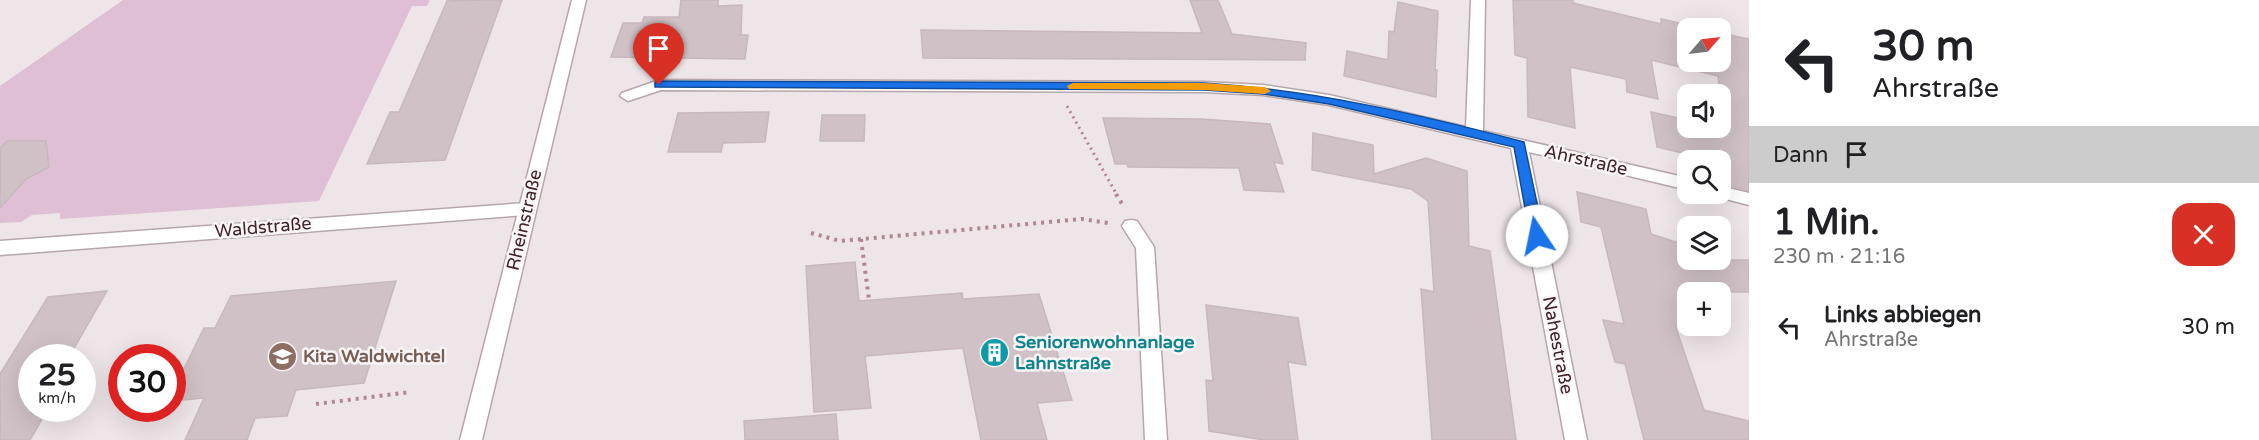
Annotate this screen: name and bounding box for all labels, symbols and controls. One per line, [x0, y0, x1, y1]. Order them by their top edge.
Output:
north arrow [1677, 18, 1731, 72]
map controls [1677, 18, 1731, 336]
text: 30 m [1872, 21, 1974, 72]
pin [633, 23, 684, 85]
icon: left [1773, 24, 1851, 102]
icon: arrive [642, 32, 675, 65]
text: Ahrstraße [1872, 72, 1999, 105]
button: sound [1677, 84, 1731, 138]
icon: arrive [1840, 138, 1873, 171]
street label: Ahrstraße [1542, 140, 1630, 180]
text: Dann [1773, 142, 1828, 168]
button: search [1677, 150, 1731, 204]
street label: Rheinstraße [502, 167, 546, 273]
text: 1 Min. [1773, 201, 1880, 244]
button: close [2172, 203, 2235, 266]
position arrow [1505, 204, 1569, 268]
street label: Waldstraße [214, 212, 312, 242]
button: layers [1677, 216, 1731, 270]
text: 230 m · 21:16 [1773, 245, 1905, 269]
button: + [1677, 282, 1731, 336]
street label: Nahestraße [1538, 294, 1578, 396]
text: Links abbiegen [1824, 302, 1982, 328]
icon: left [1773, 311, 1806, 344]
text: 30 m [2181, 314, 2235, 340]
text: Ahrstraße [1824, 328, 1918, 352]
place label: Seniorenwohnanlage Lahnstraße [1015, 331, 1195, 374]
building icon: Seniorenwohnanlage Lahnstraße [978, 336, 1010, 368]
school or university icon: Kita Waldwichtel [266, 340, 298, 372]
speed limit sign: 30 [108, 344, 186, 422]
place label: Kita Waldwichtel [303, 345, 445, 367]
text: 25 [38, 357, 76, 394]
text: km/h [38, 389, 76, 407]

